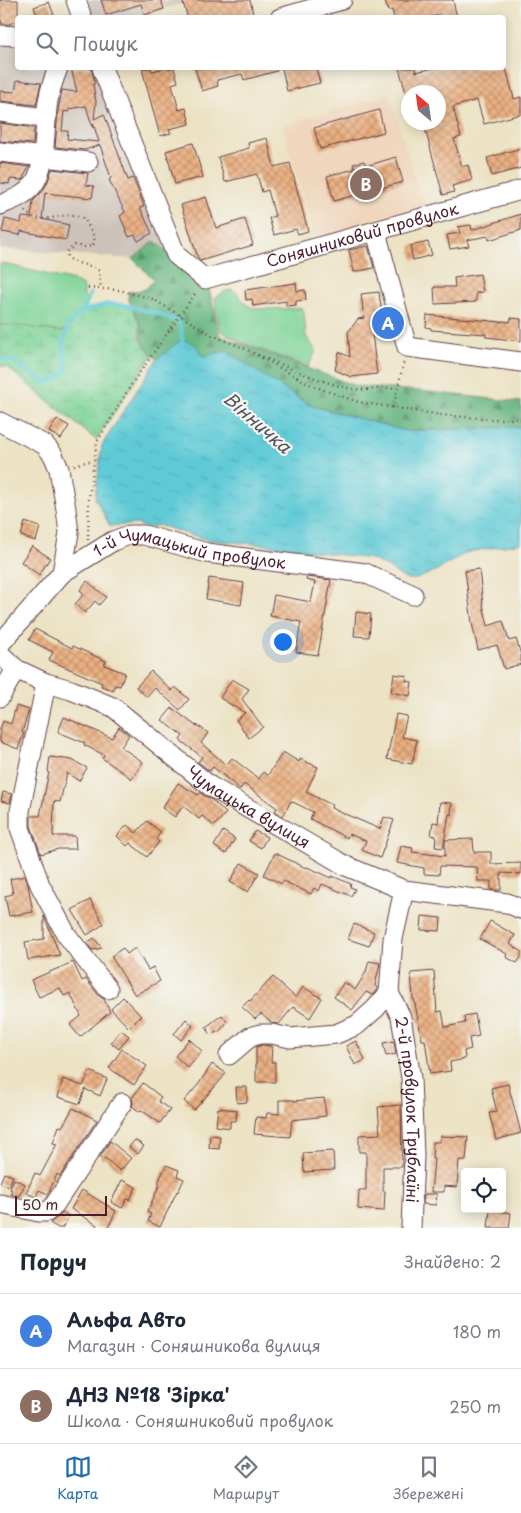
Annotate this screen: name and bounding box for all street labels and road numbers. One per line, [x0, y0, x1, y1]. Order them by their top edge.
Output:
street label: Соняшниковий провулок [263, 195, 461, 272]
street label: 1-й Чумацький провулок [87, 522, 288, 574]
street label: Чумацька вулиця [182, 759, 315, 853]
street label: 2-й провулок Трублаїні [390, 1015, 427, 1203]

